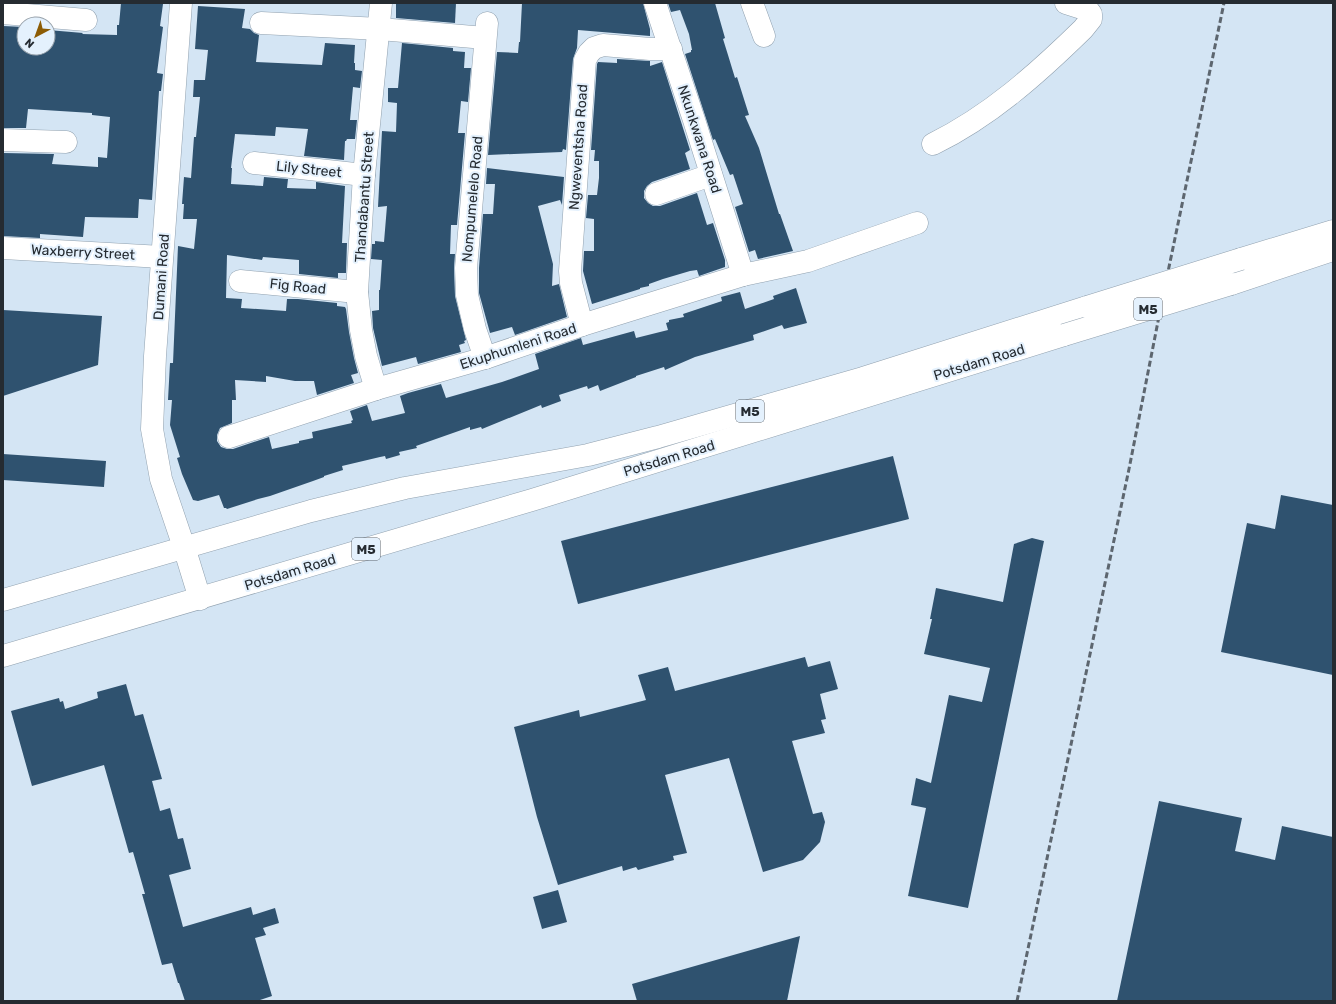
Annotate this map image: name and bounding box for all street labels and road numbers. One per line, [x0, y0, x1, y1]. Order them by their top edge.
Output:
street label: Nkunkwana Road [674, 83, 725, 195]
street label: Ngweventsha Road [566, 84, 591, 210]
street label: Thandabantu Street [351, 131, 378, 263]
street label: Nompumelelo Road [459, 135, 486, 263]
street label: Lily Street [275, 158, 343, 181]
street label: Dumani Road [150, 233, 173, 321]
street label: Waxberry Street [30, 241, 136, 264]
street label: Fig Road [269, 275, 327, 298]
road number: M5 [1134, 298, 1162, 320]
street label: Ekuphumleni Road [458, 320, 579, 373]
street label: Potsdam Road [931, 341, 1027, 384]
road number: M5 [736, 400, 764, 422]
street label: Potsdam Road [621, 437, 717, 480]
road number: M5 [352, 538, 380, 560]
street label: Potsdam Road [242, 551, 338, 594]

